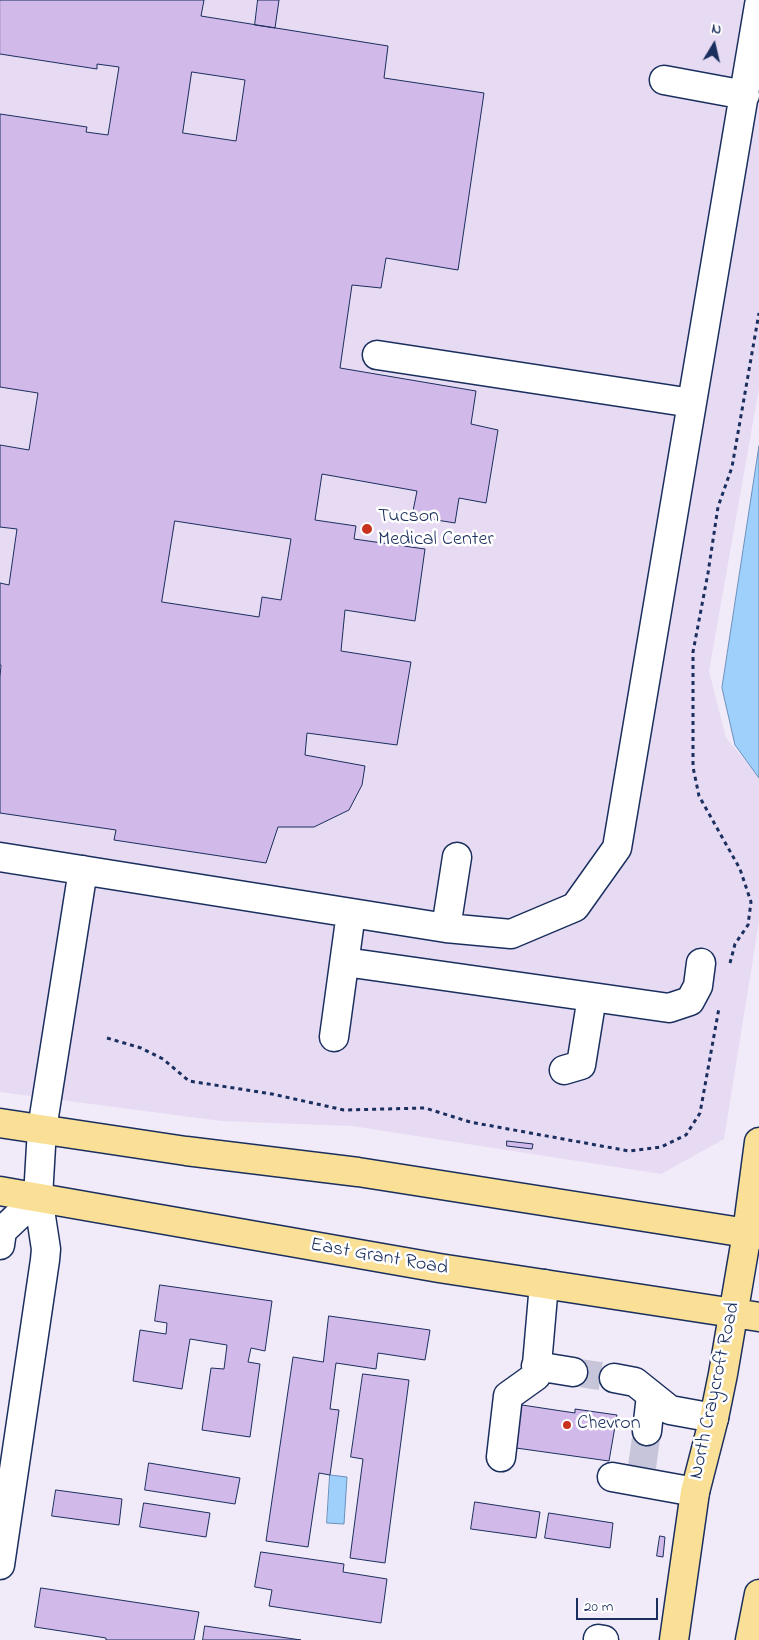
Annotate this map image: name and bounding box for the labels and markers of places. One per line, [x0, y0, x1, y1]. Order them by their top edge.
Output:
place label: Tucson Medical Center [378, 506, 494, 553]
marker: Tucson Medical Center [360, 522, 374, 536]
place label: Chevron [577, 1413, 641, 1437]
marker: Chevron [561, 1419, 573, 1431]

